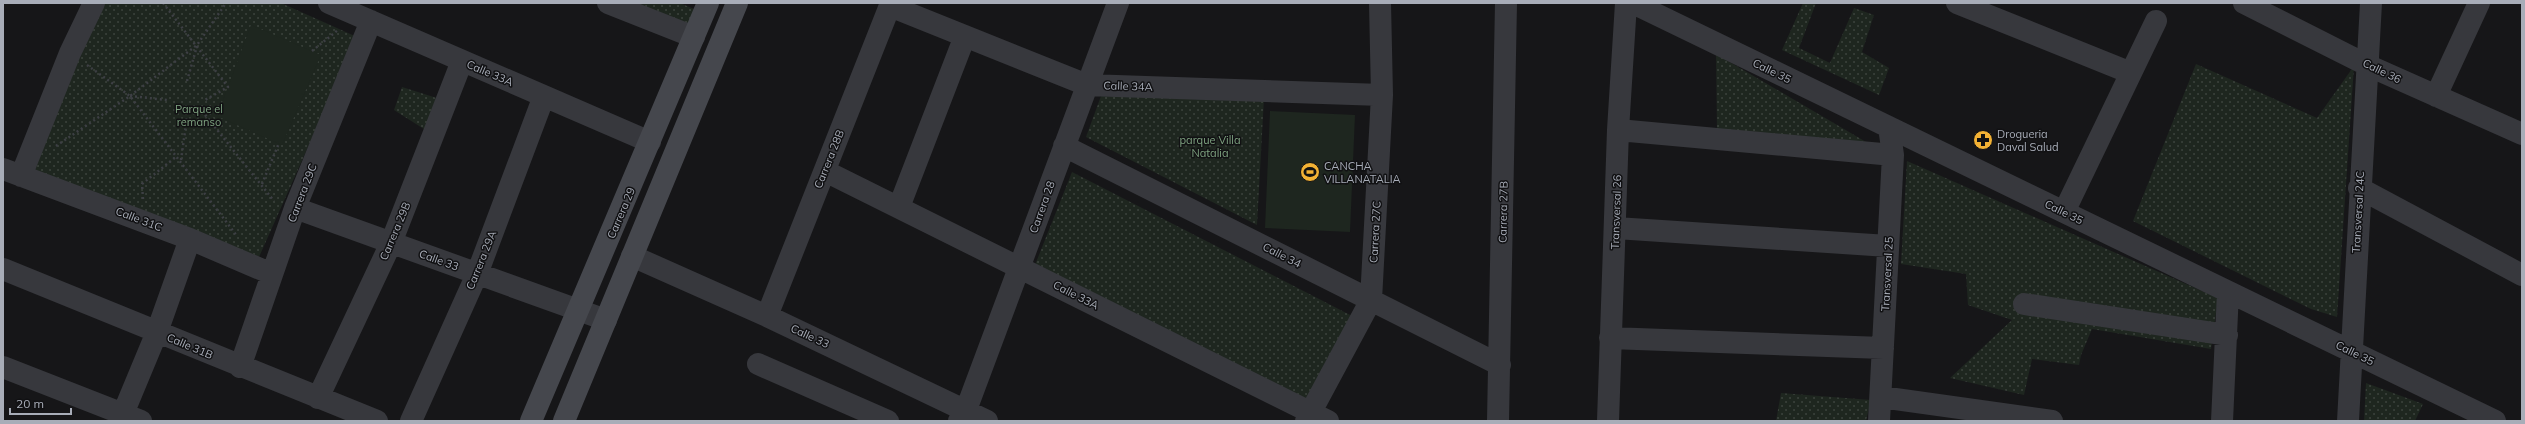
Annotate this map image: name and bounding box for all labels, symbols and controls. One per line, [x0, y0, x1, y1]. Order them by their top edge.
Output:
street label: Calle 35 [1750, 56, 1794, 87]
street label: Calle 36 [2360, 56, 2404, 87]
street label: Calle 33A [465, 57, 515, 89]
street label: Calle 34A [1103, 78, 1153, 94]
park label: Parque el remanso [175, 102, 223, 129]
place label: Drogueria Daval Salud [1997, 127, 2059, 154]
street label: Carrera 28B [811, 128, 847, 190]
pharmacy icon: Drogueria Daval Salud [1972, 129, 1994, 151]
park label: parque Villa Natalia [1179, 133, 1241, 160]
place label: CANCHA VILLANATALIA [1324, 159, 1401, 186]
sports icon: CANCHA VILLANATALIA [1299, 161, 1321, 183]
street label: Carrera 29C [284, 162, 320, 224]
street label: Transversal 24C [2349, 171, 2367, 253]
street label: Transversal 26 [1608, 174, 1624, 250]
street label: Carrera 28 [1026, 179, 1058, 235]
street label: Carrera 27B [1495, 181, 1511, 243]
street label: Carrera 29 [604, 185, 638, 241]
street label: Calle 35 [2042, 197, 2086, 228]
street label: Carrera 29B [376, 200, 414, 262]
street label: Carrera 27C [1366, 201, 1384, 263]
street label: Calle 31C [114, 204, 164, 234]
street label: Carrera 29A [463, 228, 499, 292]
street label: Transversal 25 [1878, 236, 1896, 312]
street label: Calle 34 [1260, 239, 1304, 271]
street label: Calle 33 [417, 246, 461, 274]
street label: Calle 33A [1051, 278, 1101, 312]
street label: Calle 33 [788, 321, 832, 351]
street label: Calle 31B [165, 330, 215, 362]
street label: Calle 35 [2333, 338, 2377, 369]
scale bar [10, 390, 71, 416]
text: 20 m [16, 396, 44, 411]

